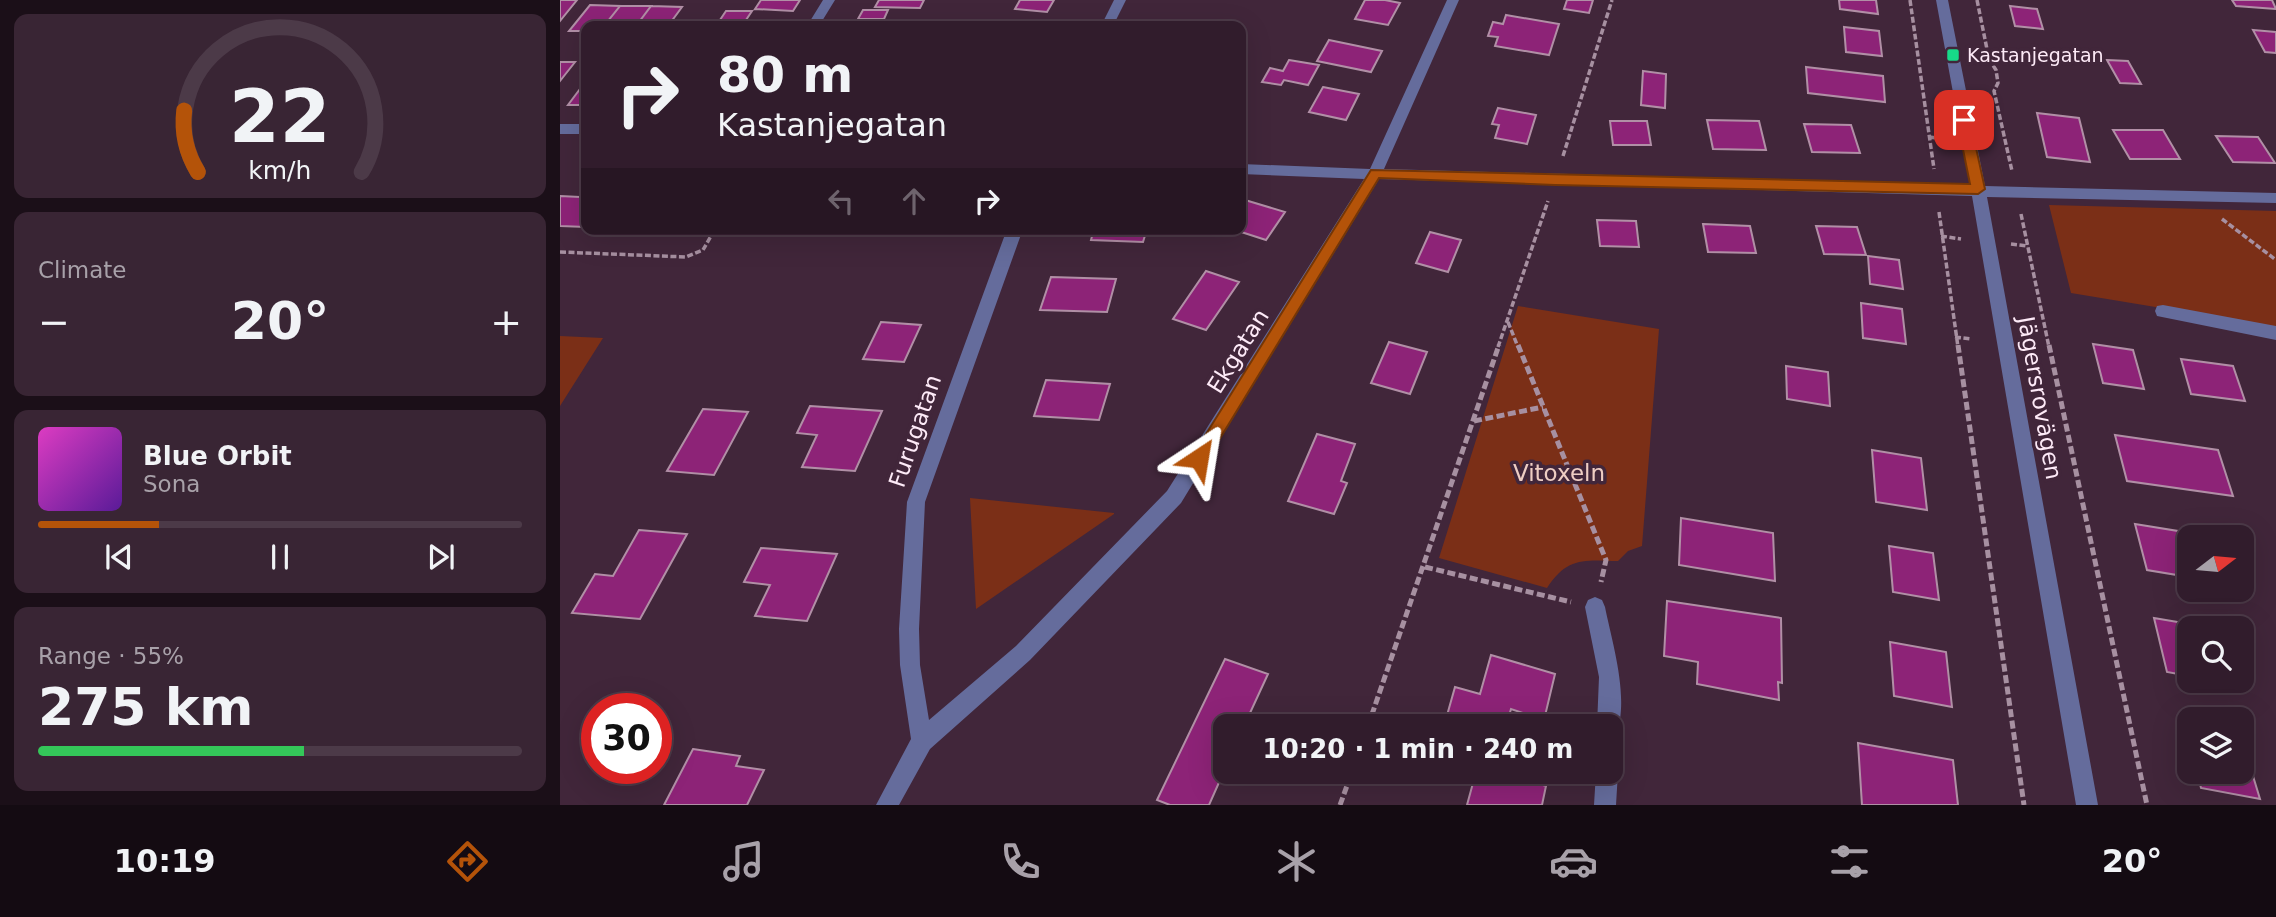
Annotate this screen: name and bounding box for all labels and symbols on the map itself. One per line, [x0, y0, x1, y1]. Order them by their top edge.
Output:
place label: Kastanjegatan [1967, 44, 2104, 66]
marker: Kastanjegatan [1945, 47, 1961, 63]
pin [1934, 90, 1994, 150]
street label: Ekgatan [1202, 304, 1274, 398]
street label: Jägersrovägen [2013, 312, 2067, 482]
street label: Furugatan [884, 371, 946, 491]
position arrow [1162, 421, 1236, 495]
park label: Vitoxeln [1513, 460, 1605, 486]
north arrow [2177, 525, 2254, 602]
speed limit sign: 30 [581, 693, 672, 784]

